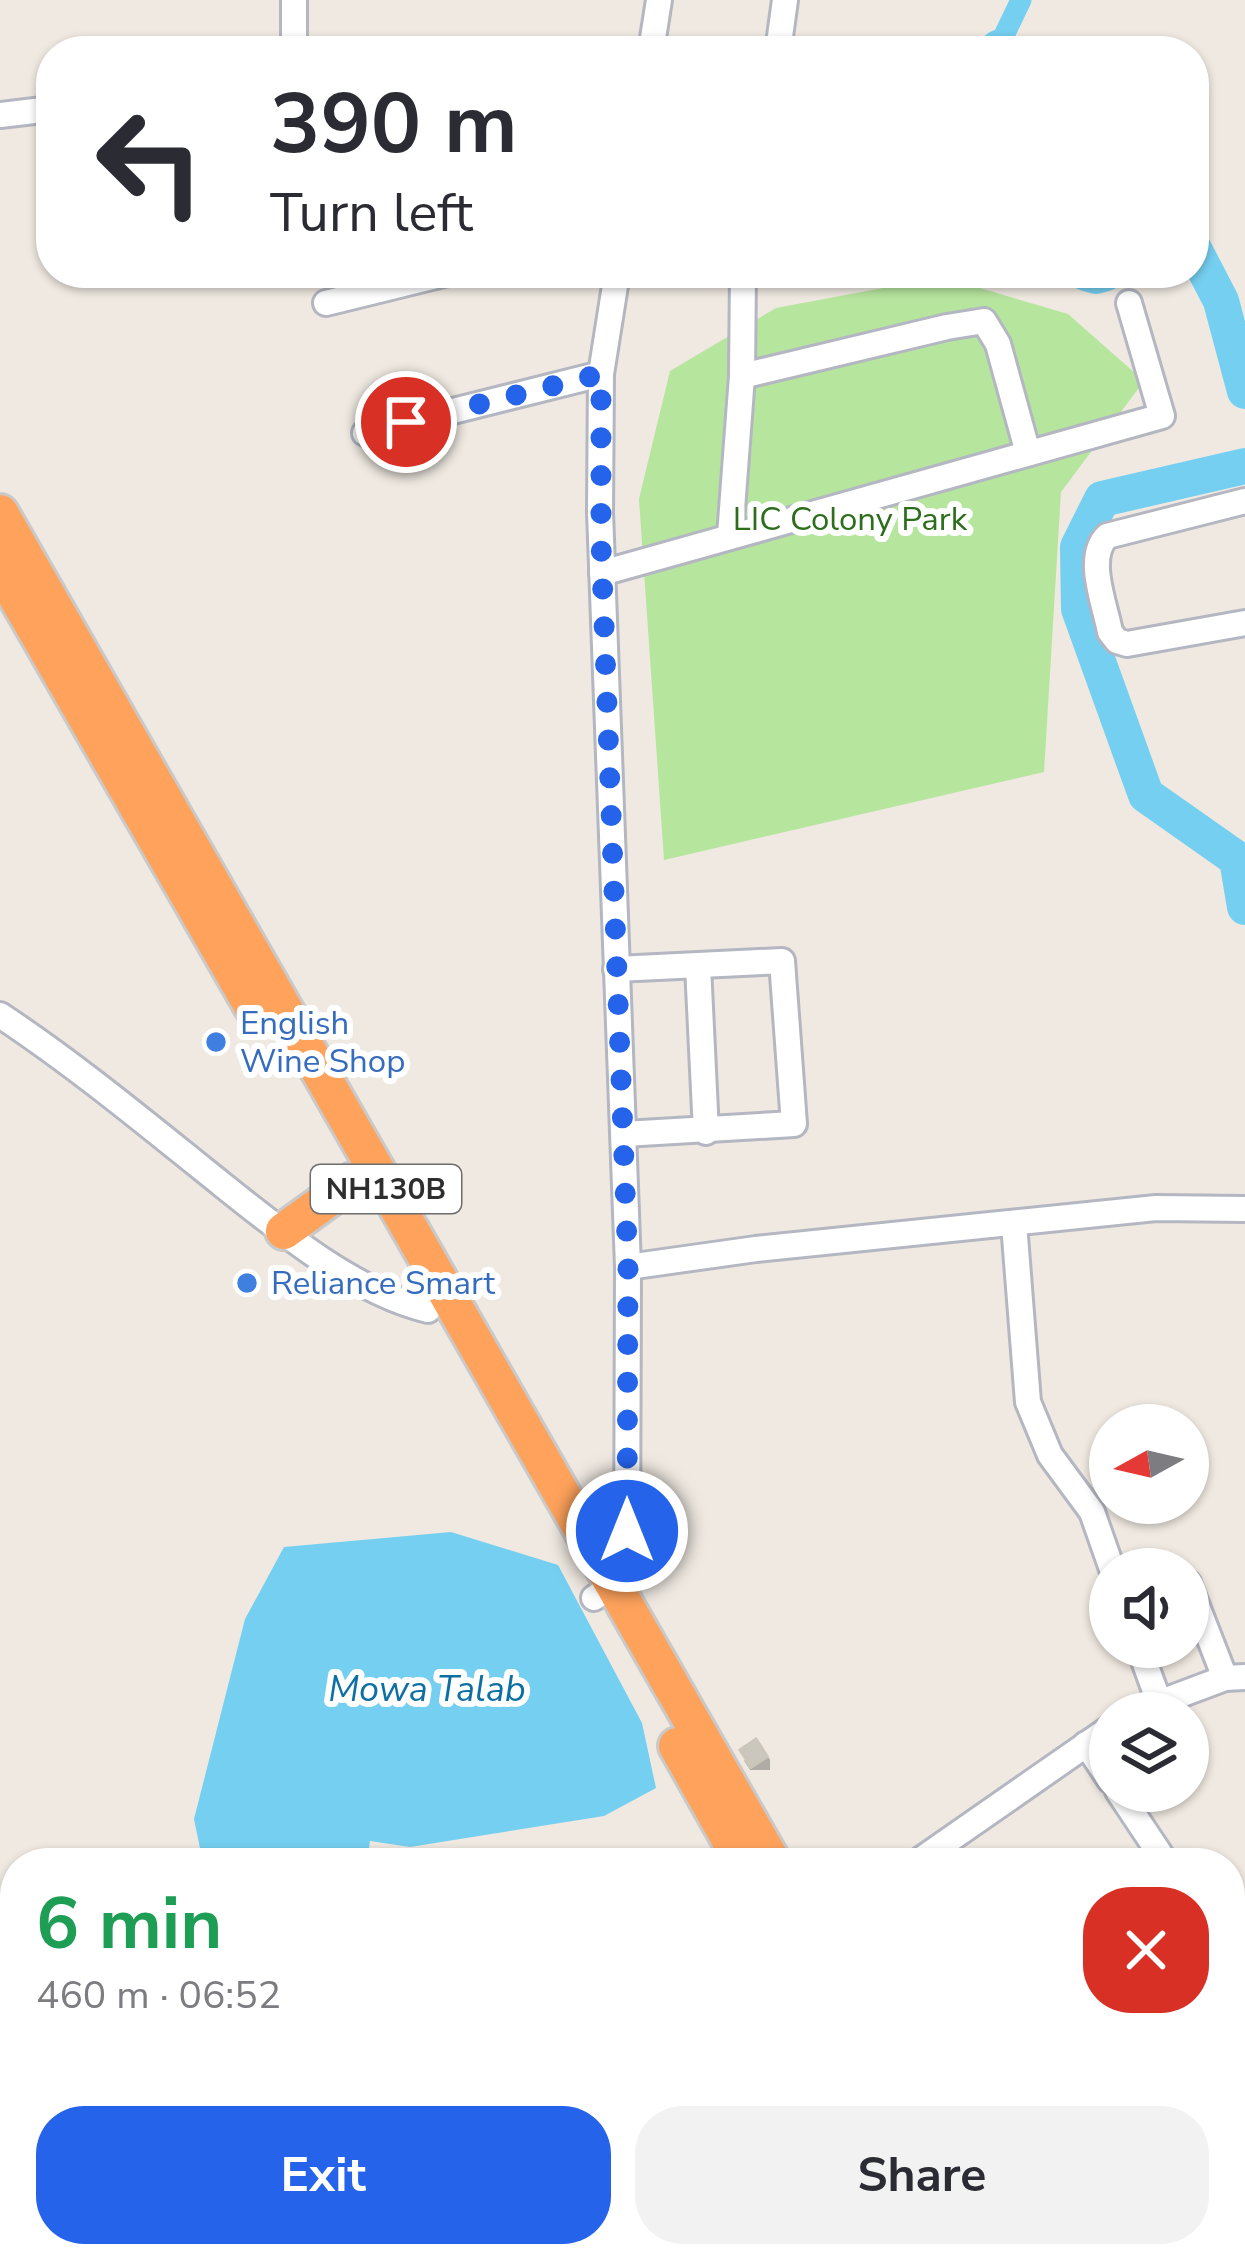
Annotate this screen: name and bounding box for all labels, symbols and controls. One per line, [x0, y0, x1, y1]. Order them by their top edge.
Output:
text: 390 m [270, 67, 518, 182]
icon: left [72, 84, 228, 240]
text: Turn left [270, 176, 473, 250]
pin [355, 371, 457, 473]
icon: arrive [373, 389, 439, 455]
park label: LIC Colony Park [733, 497, 968, 542]
place label: English Wine Shop [240, 1001, 405, 1084]
marker: English Wine Shop [203, 1029, 229, 1055]
road number: NH130B [311, 1165, 461, 1213]
place label: Reliance Smart [271, 1261, 496, 1306]
marker: Reliance Smart [234, 1270, 260, 1296]
north arrow [1089, 1404, 1209, 1524]
map controls [1089, 1404, 1209, 1812]
position arrow [564, 1468, 690, 1594]
button: sound [1089, 1548, 1209, 1668]
water label: Mowa Talab [328, 1665, 526, 1714]
button: layers [1089, 1692, 1209, 1812]
text: 6 min [36, 1875, 222, 1973]
button: close [1083, 1887, 1209, 2013]
text: 460 m · 06:52 [36, 1969, 281, 2022]
button: Exit [36, 2106, 611, 2244]
button: Share [635, 2106, 1209, 2244]

